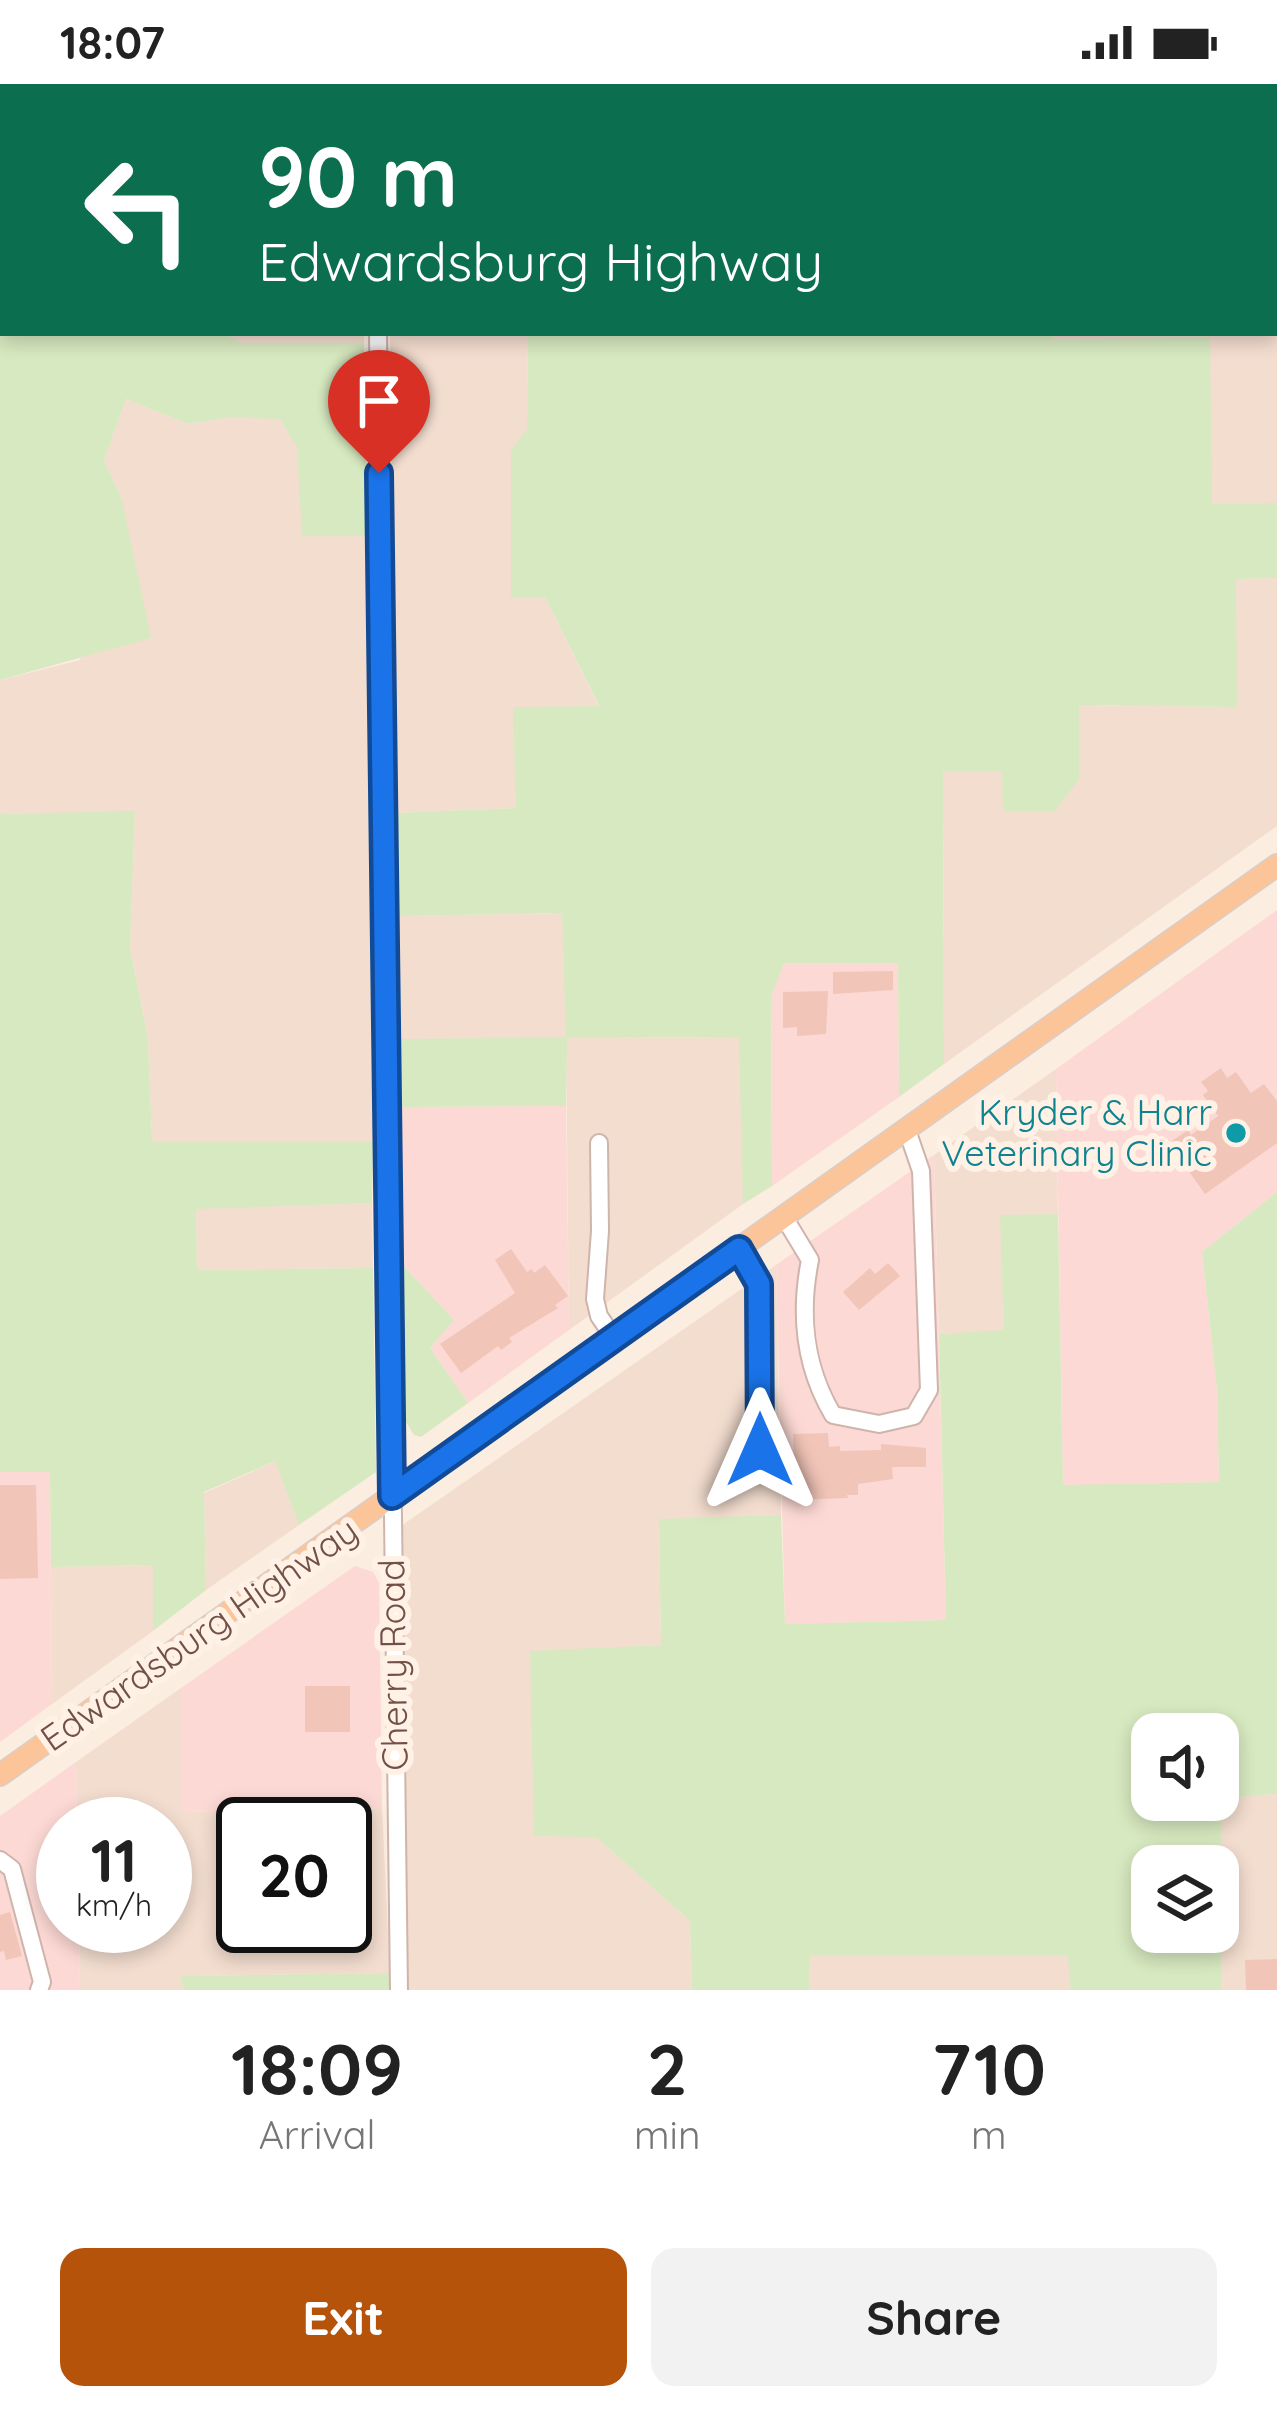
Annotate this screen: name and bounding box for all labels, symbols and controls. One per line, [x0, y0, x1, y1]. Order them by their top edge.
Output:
text: 18:07 [60, 14, 165, 70]
text: 90 m [258, 123, 458, 228]
icon: left [60, 132, 216, 288]
text: Edwardsburg Highway [258, 227, 823, 295]
pin [328, 350, 430, 473]
icon: arrive [346, 368, 412, 434]
place label: Kryder & Harr Veterinary Clinic [941, 1089, 1212, 1175]
marker: Kryder & Harr Veterinary Clinic [1223, 1120, 1249, 1146]
position arrow [697, 1387, 823, 1513]
street label: Edwardsburg Highway [31, 1507, 366, 1760]
street label: Cherry Road [368, 1559, 417, 1771]
map controls [1131, 1713, 1239, 1953]
button: sound [1131, 1713, 1239, 1821]
speed limit sign: 20 [216, 1797, 372, 1953]
text: 11 [91, 1822, 137, 1897]
button: layers [1131, 1845, 1239, 1953]
text: km/h [76, 1886, 152, 1924]
text: 18:09 [231, 2023, 403, 2113]
text: 2 [647, 2023, 688, 2113]
text: 710 [931, 2023, 1046, 2113]
text: Arrival [259, 2110, 375, 2159]
text: min [634, 2110, 701, 2159]
text: m [971, 2110, 1007, 2159]
button: Exit [60, 2248, 627, 2386]
button: Share [651, 2248, 1217, 2386]

